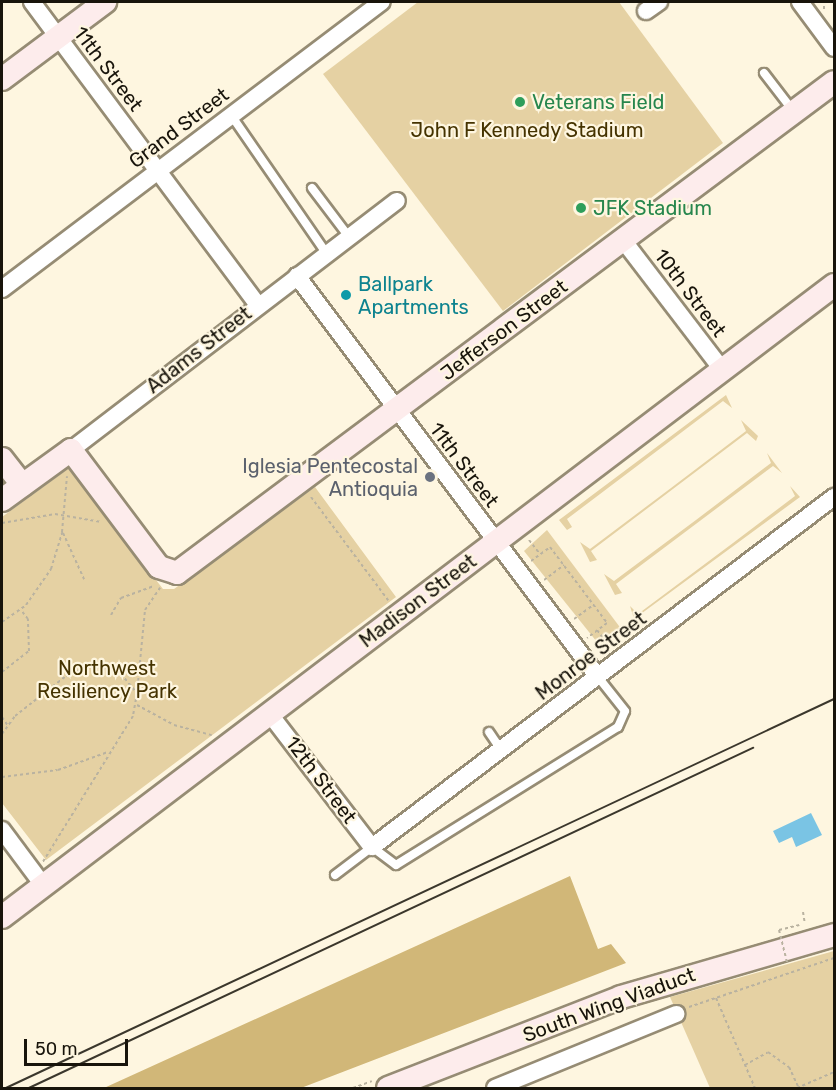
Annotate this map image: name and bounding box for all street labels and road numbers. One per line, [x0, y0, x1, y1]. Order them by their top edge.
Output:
street label: 11th Street [68, 22, 148, 116]
street label: Grand Street [124, 83, 234, 173]
street label: 10th Street [649, 244, 731, 342]
street label: Jefferson Street [436, 274, 572, 386]
street label: Adams Street [142, 301, 256, 399]
street label: 11th Street [424, 418, 504, 512]
street label: Madison Street [355, 549, 481, 653]
street label: Monroe Street [531, 607, 651, 705]
street label: 12th Street [280, 732, 362, 828]
street label: South Wing Viaduct [519, 963, 699, 1047]

